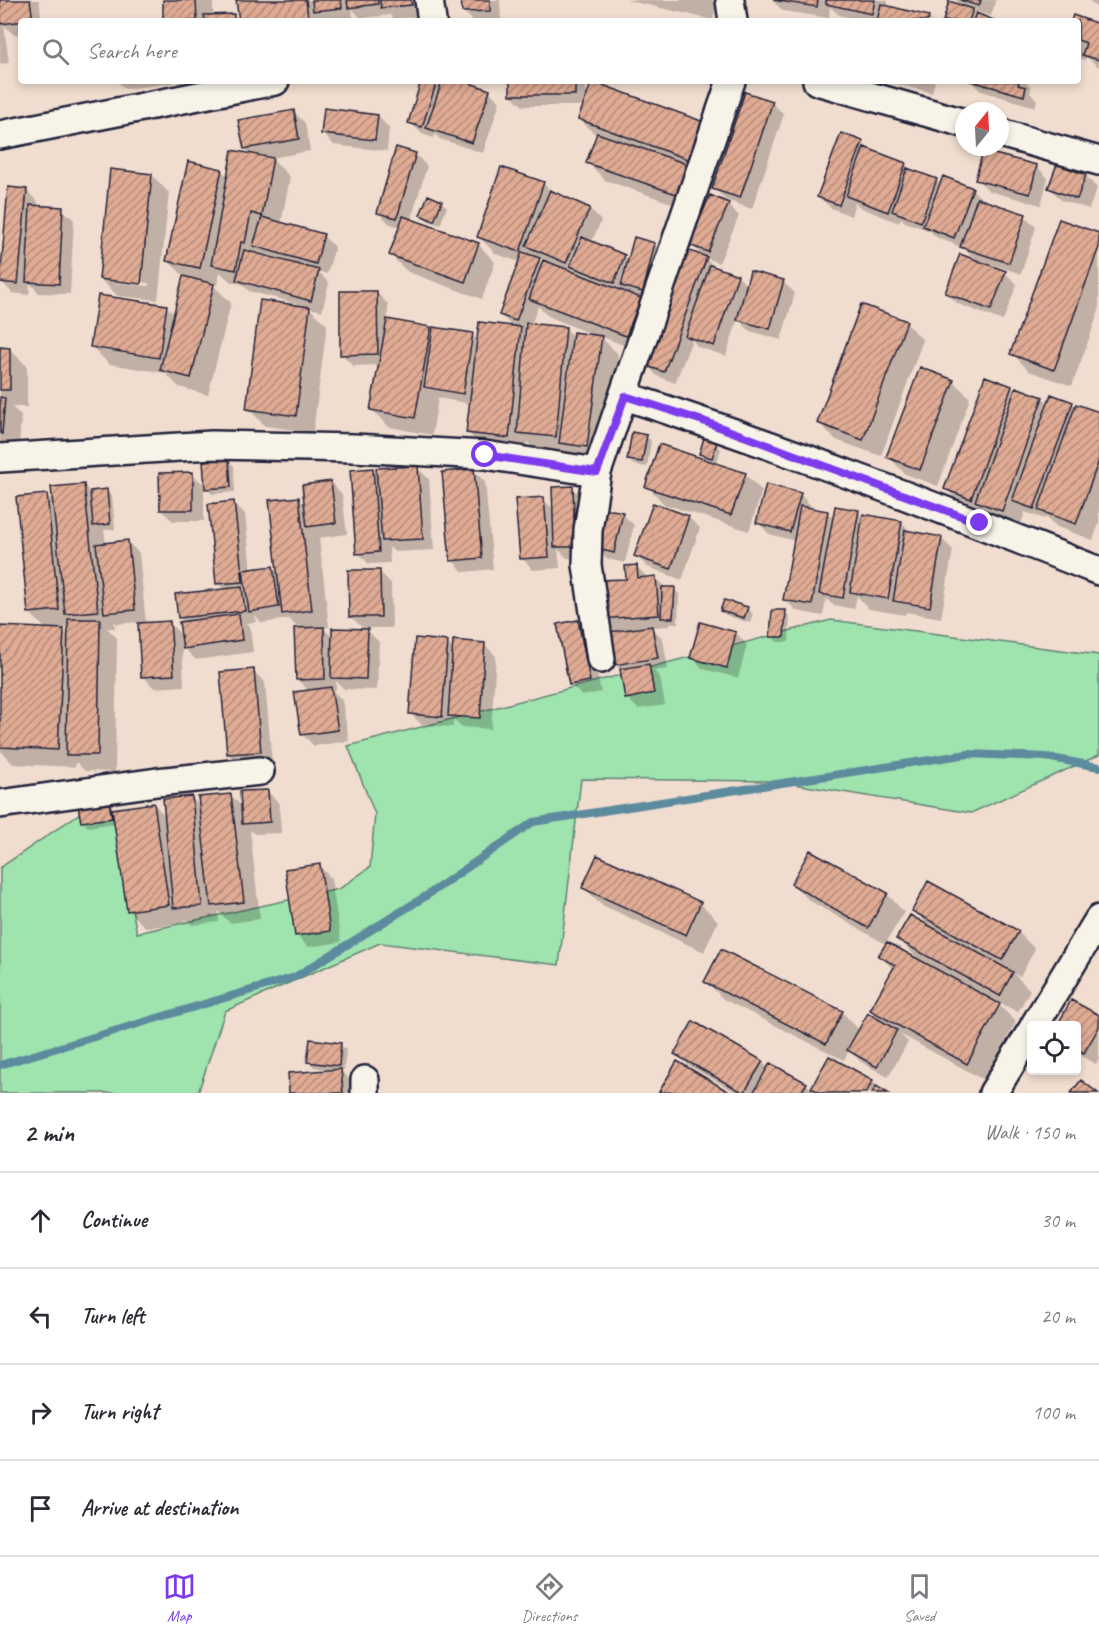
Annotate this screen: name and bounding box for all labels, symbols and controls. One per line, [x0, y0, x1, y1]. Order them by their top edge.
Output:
search box [18, 18, 1081, 84]
icon: search [39, 35, 72, 68]
text: Search here [87, 37, 177, 65]
north arrow [955, 102, 1009, 156]
route start [471, 441, 497, 467]
route end [966, 509, 992, 535]
map controls [1027, 1021, 1081, 1075]
button: locate [1027, 1021, 1081, 1075]
text: 2 min [24, 1116, 74, 1149]
text: Walk · 150 m [985, 1120, 1075, 1145]
icon: ahead [24, 1204, 57, 1237]
text: Continue [81, 1206, 147, 1234]
text: 30 m [1041, 1208, 1075, 1233]
icon: left [24, 1300, 57, 1333]
text: Turn left [81, 1302, 145, 1330]
text: 20 m [1041, 1304, 1075, 1329]
icon: right [24, 1396, 57, 1429]
text: Turn right [81, 1398, 158, 1426]
text: 100 m [1032, 1400, 1075, 1425]
icon: arrive [24, 1492, 57, 1525]
text: Arrive at destination [81, 1494, 238, 1522]
tab: Map [163, 1570, 196, 1626]
tab: Directions [522, 1570, 577, 1626]
tab: Saved [903, 1570, 936, 1626]

